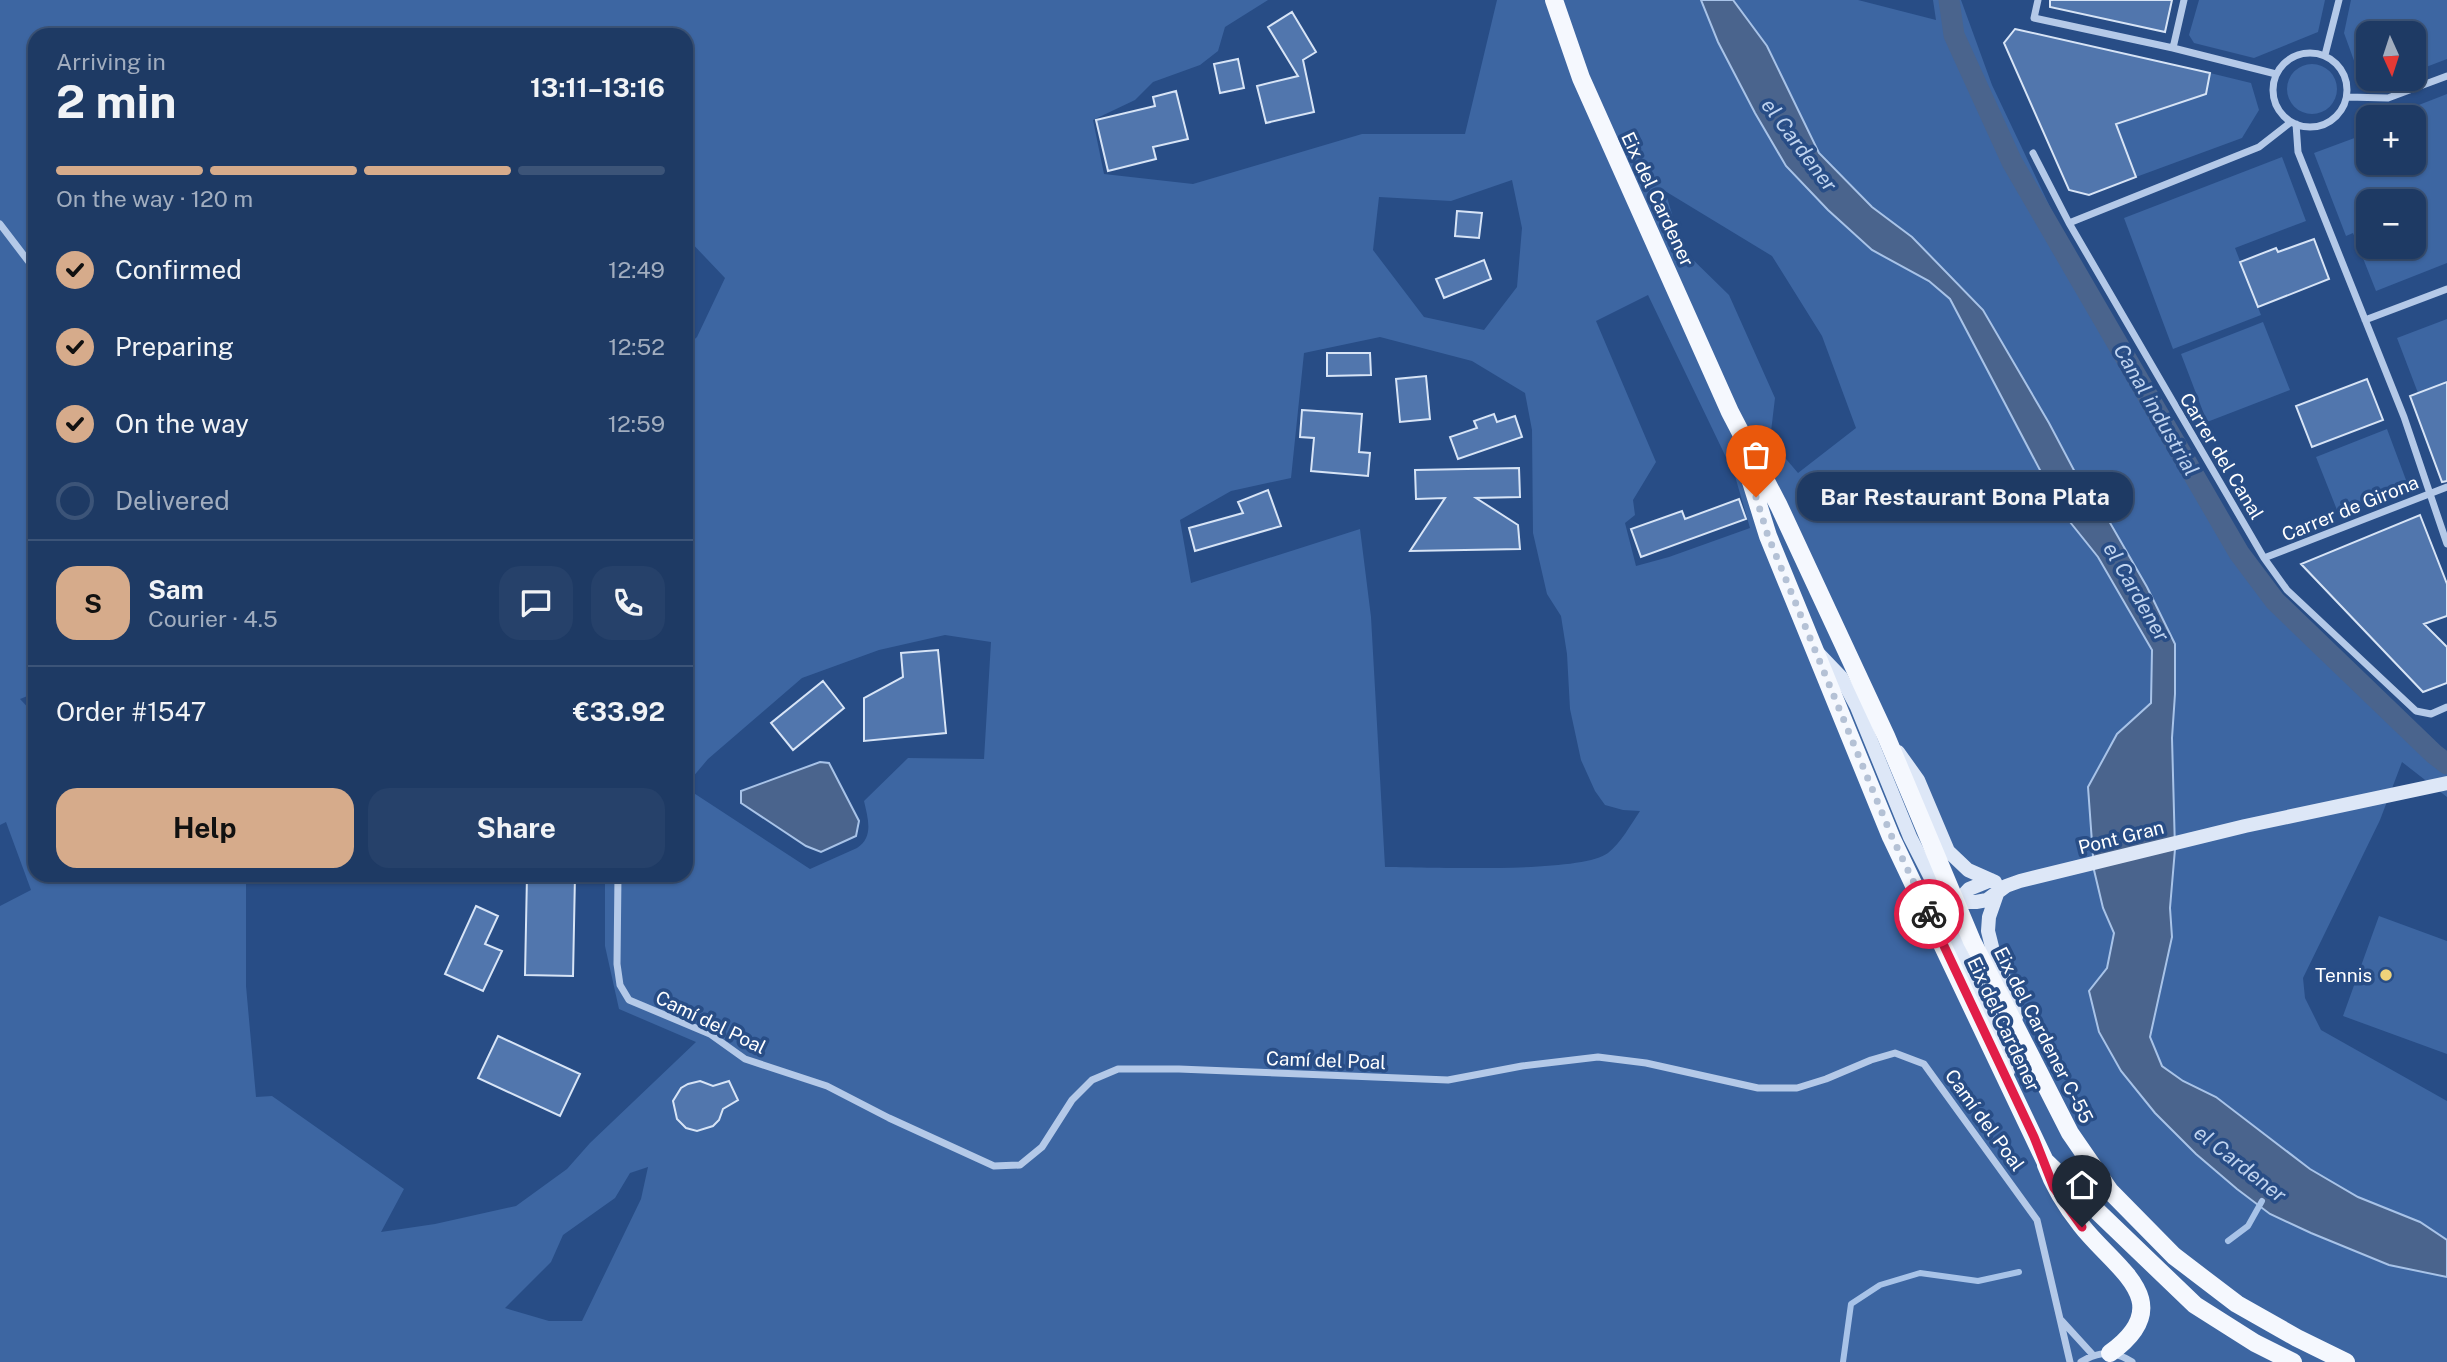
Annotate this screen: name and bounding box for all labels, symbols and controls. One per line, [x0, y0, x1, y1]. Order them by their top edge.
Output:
north arrow [2356, 21, 2426, 91]
map controls [2356, 21, 2426, 259]
text: Arriving in [56, 48, 166, 75]
text: 13:11–13:16 [530, 72, 665, 103]
text: 2 min [56, 74, 176, 128]
water label: el Cardener [1756, 93, 1843, 197]
button: + [2356, 105, 2426, 175]
street label: Eix del Cardener [1617, 128, 1699, 270]
text: On the way · 120 m [56, 185, 253, 212]
button: − [2356, 189, 2426, 259]
icon: check [56, 251, 94, 289]
text: Confirmed [115, 254, 242, 285]
text: 12:49 [608, 256, 665, 283]
icon: check [56, 328, 94, 366]
text: Preparing [115, 331, 234, 362]
text: 12:52 [608, 333, 665, 360]
water label: Canal industrial [2109, 339, 2204, 480]
street label: Carrer del Canal [2176, 389, 2268, 523]
icon: check [56, 405, 94, 443]
text: On the way [115, 408, 249, 439]
text: 12:59 [608, 410, 665, 437]
pin [1726, 425, 1786, 497]
icon: bag [1737, 436, 1775, 474]
street label: Carrer de Girona [2278, 471, 2422, 545]
callout: Bar Restaurant Bona Plata [1798, 472, 2134, 522]
text: Bar Restaurant Bona Plata [1820, 483, 2110, 510]
text: Delivered [115, 485, 230, 516]
water label: el Cardener [2098, 538, 2175, 647]
button: chat [499, 566, 573, 640]
button: phone [591, 566, 665, 640]
text: Sam [148, 574, 204, 605]
text: S [84, 588, 102, 619]
text: Courier · 4.5 [148, 605, 278, 632]
text: Order #1547 [56, 696, 206, 727]
text: €33.92 [573, 696, 665, 727]
button: Help [56, 788, 354, 868]
button: Share [368, 788, 665, 868]
street label: Pont Gran [2076, 816, 2166, 858]
courier [1894, 879, 1964, 949]
icon: bike [1910, 895, 1948, 933]
street label: Eix del Cardener C-55 [1990, 943, 2098, 1127]
street label: Eix del Cardener [1963, 953, 2045, 1095]
place label: Tennis [2315, 964, 2372, 986]
marker: Tennis [2378, 967, 2394, 983]
street label: Camí del Poal [652, 986, 770, 1058]
street label: Camí del Poal [1266, 1047, 1386, 1073]
street label: Camí del Poal [1941, 1065, 2029, 1175]
water label: el Cardener [2189, 1120, 2292, 1208]
pin [2052, 1155, 2112, 1227]
icon: home [2063, 1166, 2101, 1204]

